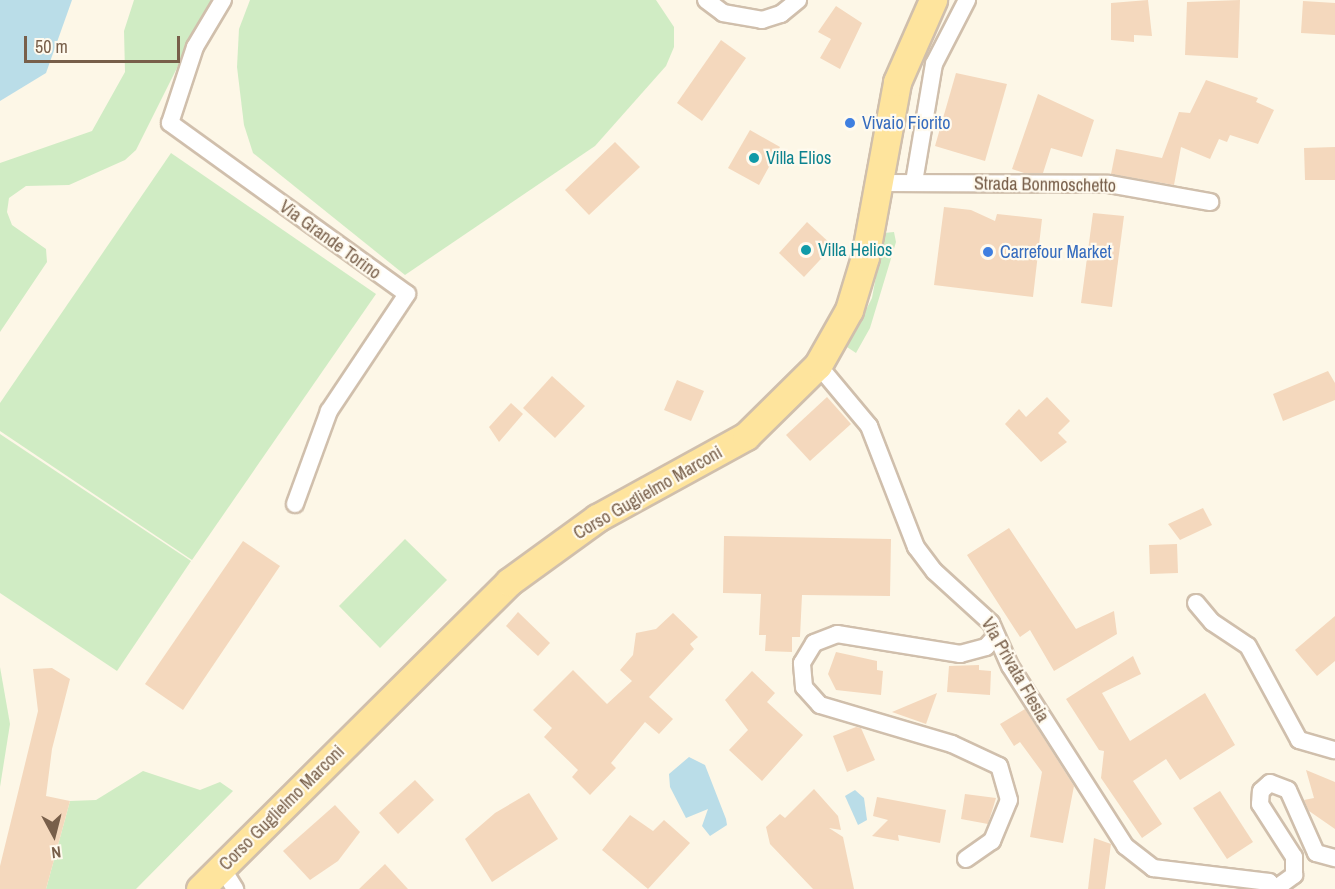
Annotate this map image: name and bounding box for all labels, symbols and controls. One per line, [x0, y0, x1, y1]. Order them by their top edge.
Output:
scale bar [27, 24, 183, 62]
text: 50 m [35, 34, 68, 59]
place label: Vivaio Fiorito [862, 112, 950, 134]
marker: Vivaio Fiorito [843, 116, 857, 130]
place label: Villa Elios [766, 147, 831, 169]
marker: Villa Elios [747, 151, 761, 165]
street label: Strada Bonmoschetto [974, 173, 1116, 197]
street label: Via Grande Torino [275, 196, 385, 284]
place label: Villa Helios [818, 239, 892, 261]
place label: Carrefour Market [1000, 241, 1112, 263]
marker: Villa Helios [799, 243, 813, 257]
marker: Carrefour Market [981, 245, 995, 259]
street label: Corso Guglielmo Marconi [570, 442, 726, 544]
street label: Via Privata Flesia [976, 614, 1054, 726]
street label: Corso Guglielmo Marconi [215, 741, 349, 875]
north arrow [24, 805, 84, 865]
text: N [50, 841, 62, 864]

